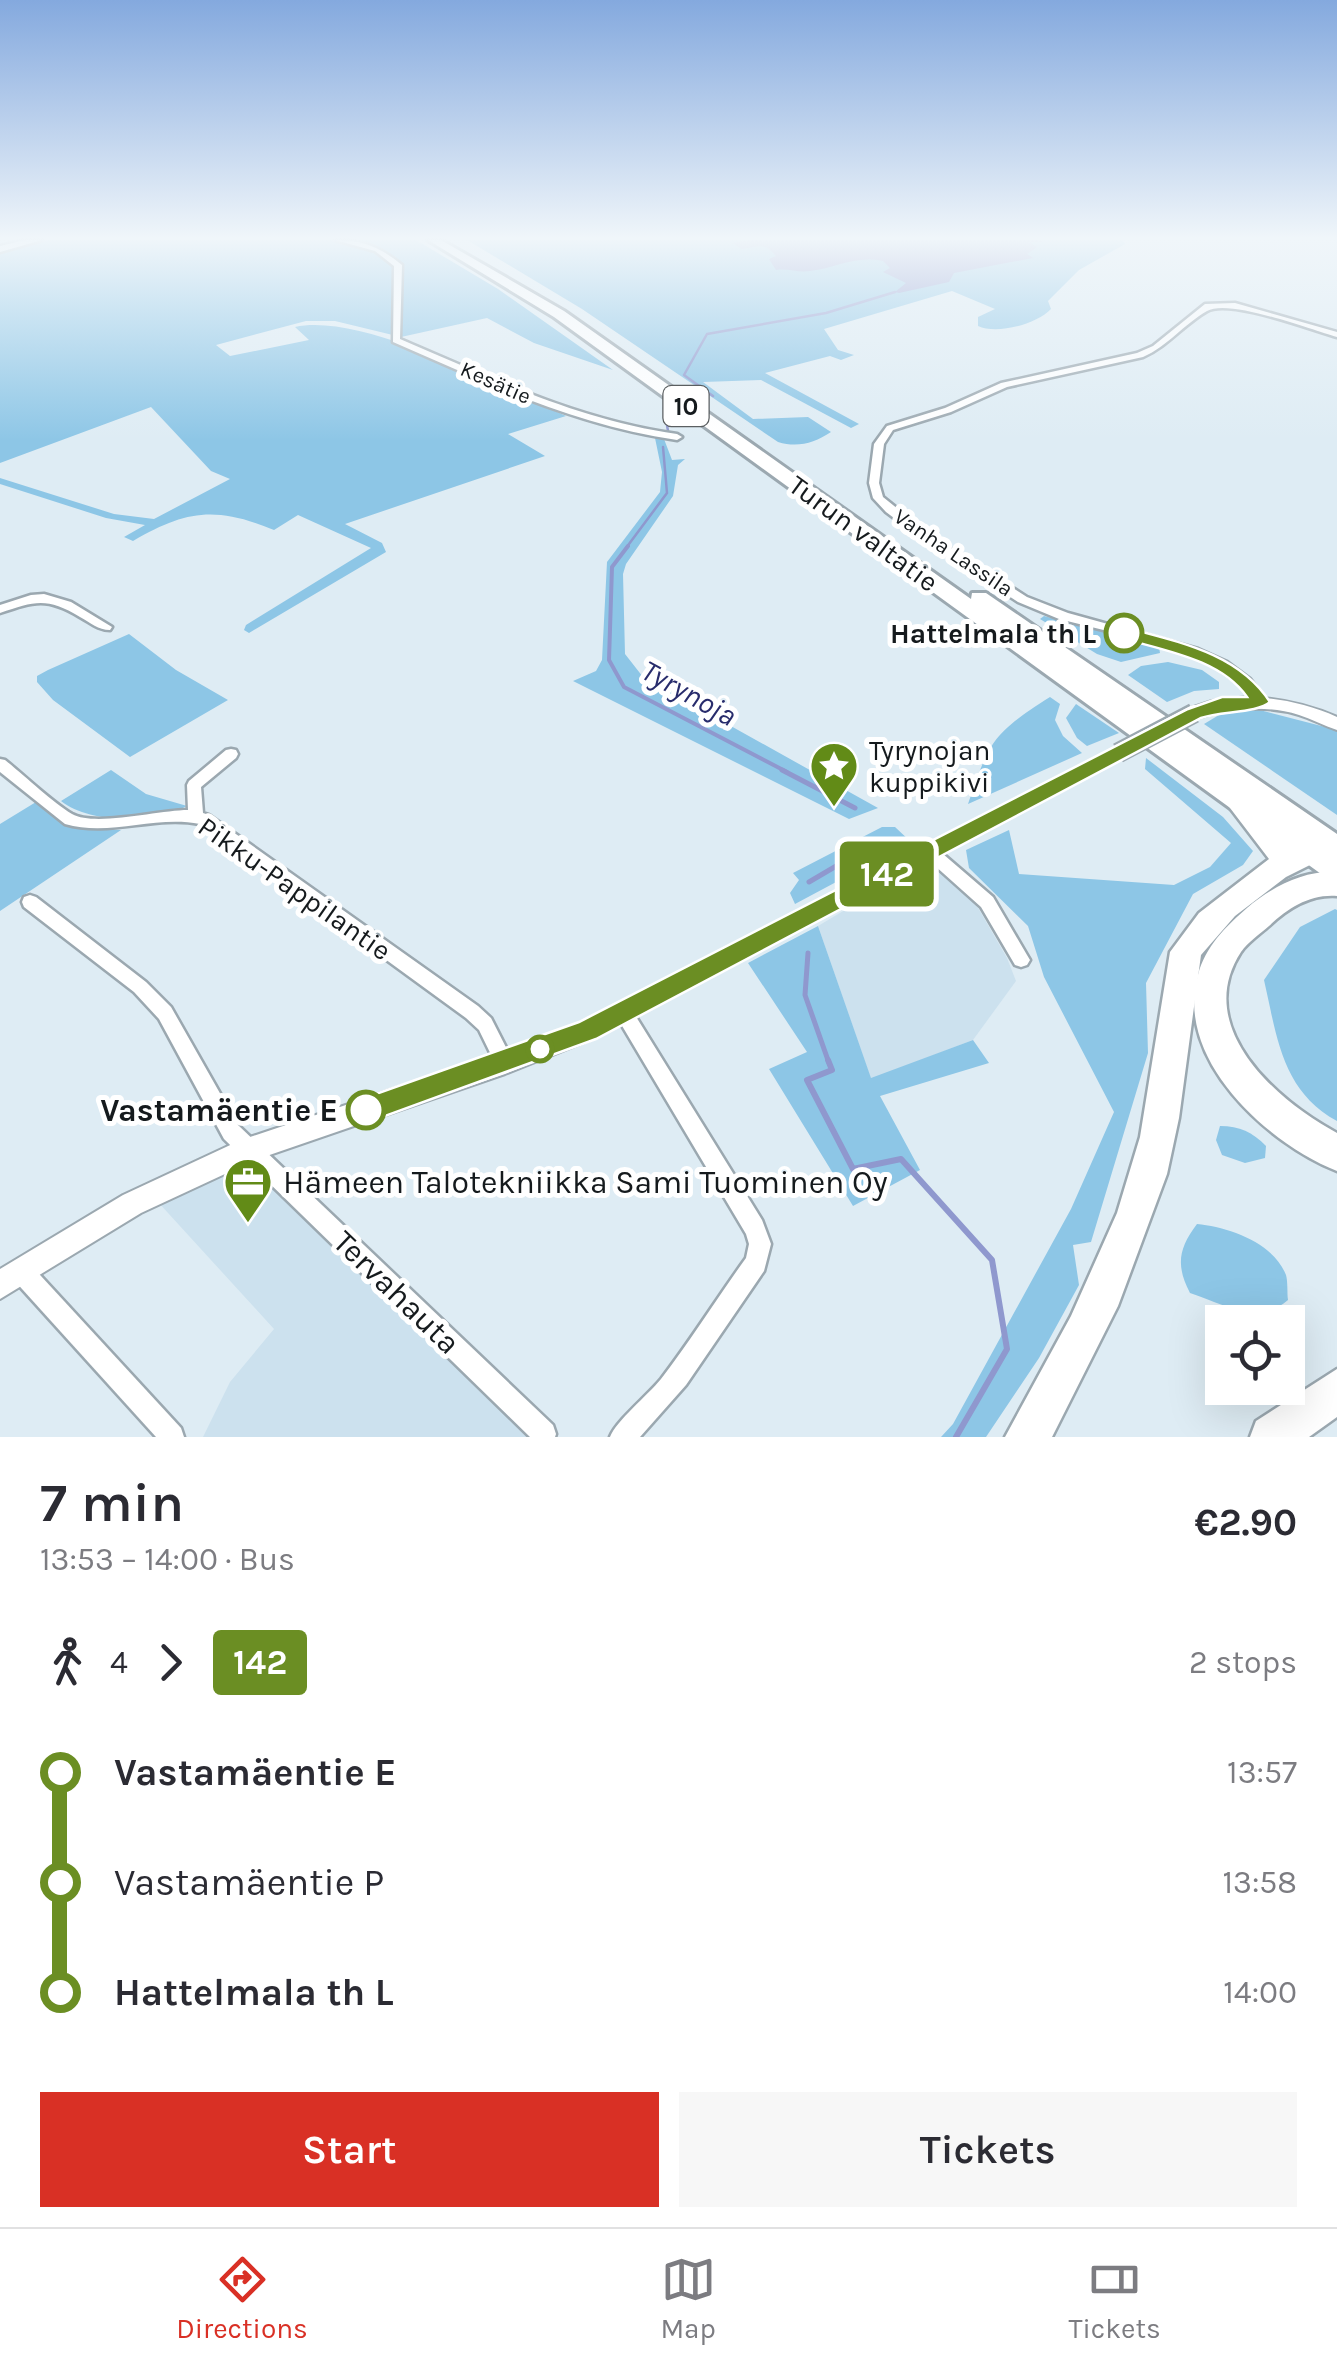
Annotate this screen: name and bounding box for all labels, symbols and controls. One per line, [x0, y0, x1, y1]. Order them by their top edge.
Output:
street label: Kesätie [456, 356, 535, 410]
road number: 10 [664, 386, 708, 426]
street label: Turun valtatie [783, 468, 945, 599]
street label: Vanha Lassila [889, 503, 1018, 602]
marker: Hattelmala th L [1105, 614, 1143, 652]
place label: Hattelmala th L [890, 617, 1096, 650]
water label: Tyrynoja [635, 652, 743, 734]
place label: Tyrynojan kuppikivi [869, 734, 990, 799]
place icon: Tyrynojan kuppikivi [808, 740, 860, 808]
street label: Pikku-Pappilantie [192, 810, 397, 967]
line badge: 142 [830, 842, 944, 906]
text: 142 [860, 854, 914, 895]
unlabelled marker [527, 1036, 553, 1062]
marker: Vastamäentie E [347, 1091, 385, 1129]
place label: Vastamäentie E [100, 1092, 338, 1129]
office icon: Hämeen Talotekniikka Sami Tuominen Oy [222, 1156, 274, 1224]
place label: Hämeen Talotekniikka Sami Tuominen Oy [283, 1164, 888, 1201]
street label: Tervahauta [326, 1223, 468, 1362]
map controls [1205, 1305, 1305, 1405]
button: locate [1205, 1305, 1305, 1405]
text: 7 min [40, 1471, 184, 1535]
text: €2.90 [1195, 1500, 1297, 1545]
text: 13:53 – 14:00 · Bus [40, 1541, 295, 1578]
icon: walk [40, 1635, 95, 1690]
icon: forward [143, 1635, 198, 1690]
text: 142 [233, 1642, 287, 1683]
text: 4 [110, 1644, 128, 1681]
text: 2 stops [1189, 1644, 1297, 1681]
text: Vastamäentie E [114, 1750, 396, 1795]
text: 13:57 [1227, 1754, 1297, 1791]
text: Vastamäentie P [114, 1860, 384, 1905]
text: 13:58 [1222, 1864, 1297, 1901]
text: Hattelmala th L [114, 1970, 394, 2015]
text: 14:00 [1223, 1974, 1297, 2011]
button: Start [40, 2092, 659, 2207]
button: Tickets [679, 2092, 1297, 2207]
tab: Directions [176, 2252, 308, 2345]
tab: Map [660, 2252, 716, 2345]
tab: Tickets [1068, 2252, 1161, 2345]

